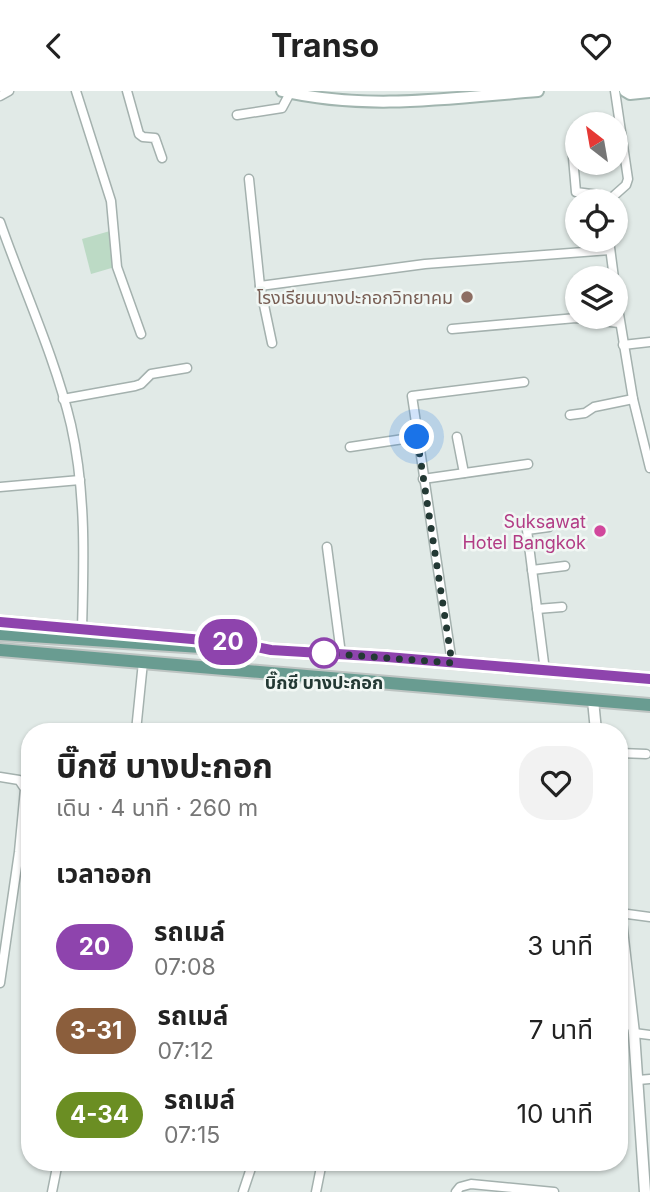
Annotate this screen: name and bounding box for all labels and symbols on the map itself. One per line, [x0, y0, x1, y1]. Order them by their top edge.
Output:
north arrow [565, 112, 628, 175]
place label: โรงเรียนบางปะกอกวิทยาคม [257, 287, 453, 308]
marker: โรงเรียนบางปะกอกวิทยาคม [459, 289, 475, 305]
your location [399, 419, 434, 454]
place label: Suksawat Hotel Bangkok [462, 511, 586, 553]
marker: Suksawat Hotel Bangkok [592, 523, 608, 539]
line badge: 20 [196, 619, 260, 665]
marker: บิ๊กซี บางปะกอก [309, 638, 339, 668]
place label: บิ๊กซี บางปะกอก [265, 671, 383, 693]

